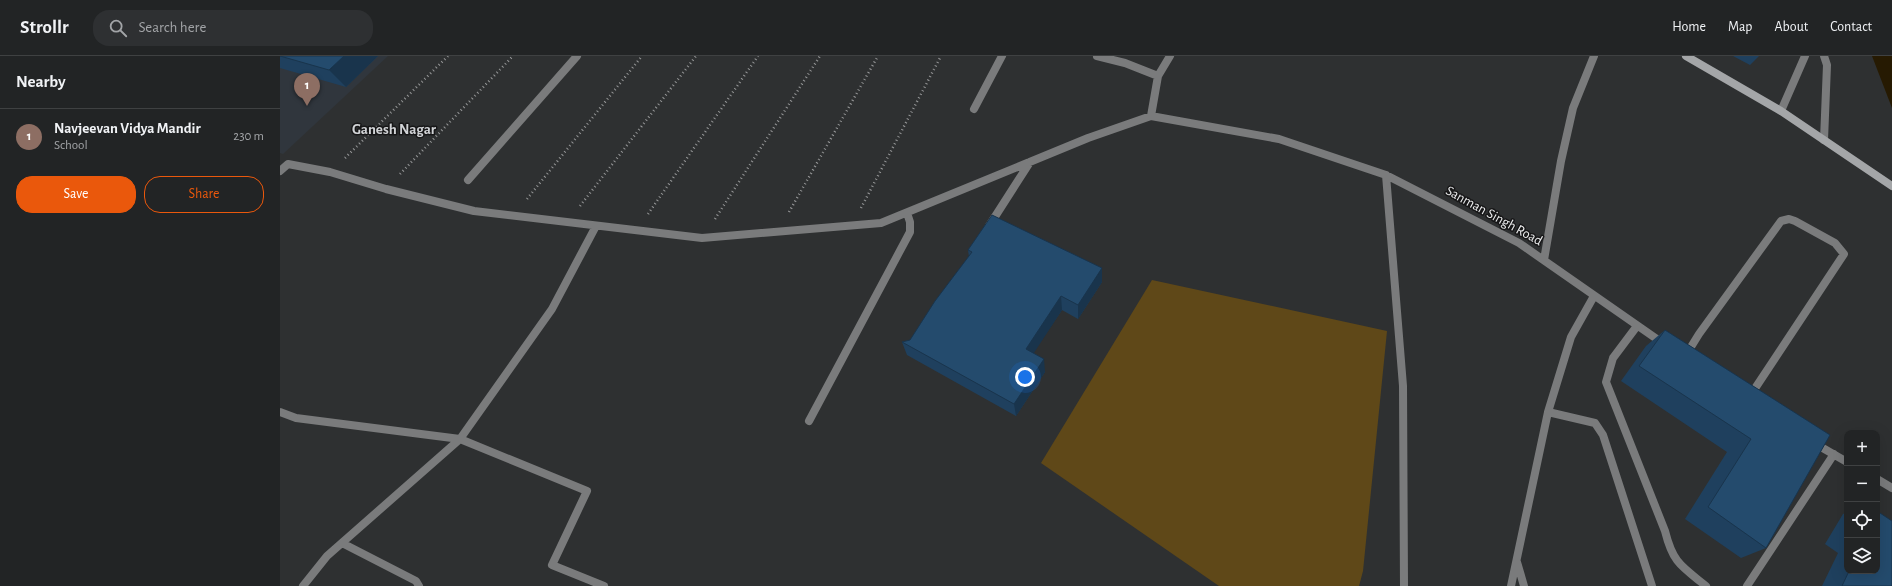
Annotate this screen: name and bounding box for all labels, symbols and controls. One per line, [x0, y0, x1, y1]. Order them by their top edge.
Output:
search box [93, 10, 373, 46]
icon: search [107, 17, 129, 39]
text: Strollr [20, 18, 69, 37]
text: Search here [139, 20, 206, 35]
text: Home [1672, 20, 1706, 34]
text: Map [1728, 20, 1752, 34]
text: About [1774, 20, 1808, 34]
text: Contact [1830, 20, 1872, 34]
text: Nearby [16, 73, 66, 90]
pin: 1 [294, 73, 320, 106]
text: Navjeevan Vidya Mandir [54, 121, 201, 136]
district label: Ganesh Nagar [352, 122, 437, 137]
text: 1 [27, 130, 31, 143]
text: 230 m [233, 130, 264, 143]
text: School [54, 139, 88, 152]
button: Save [16, 176, 136, 213]
button: Share [144, 176, 264, 213]
street label: Sanman Singh Road [1443, 184, 1545, 248]
your location [1015, 367, 1035, 387]
map controls [1844, 430, 1880, 574]
button: + [1844, 430, 1880, 466]
button: − [1844, 466, 1880, 502]
button: locate [1844, 502, 1880, 538]
button: layers [1844, 538, 1880, 574]

